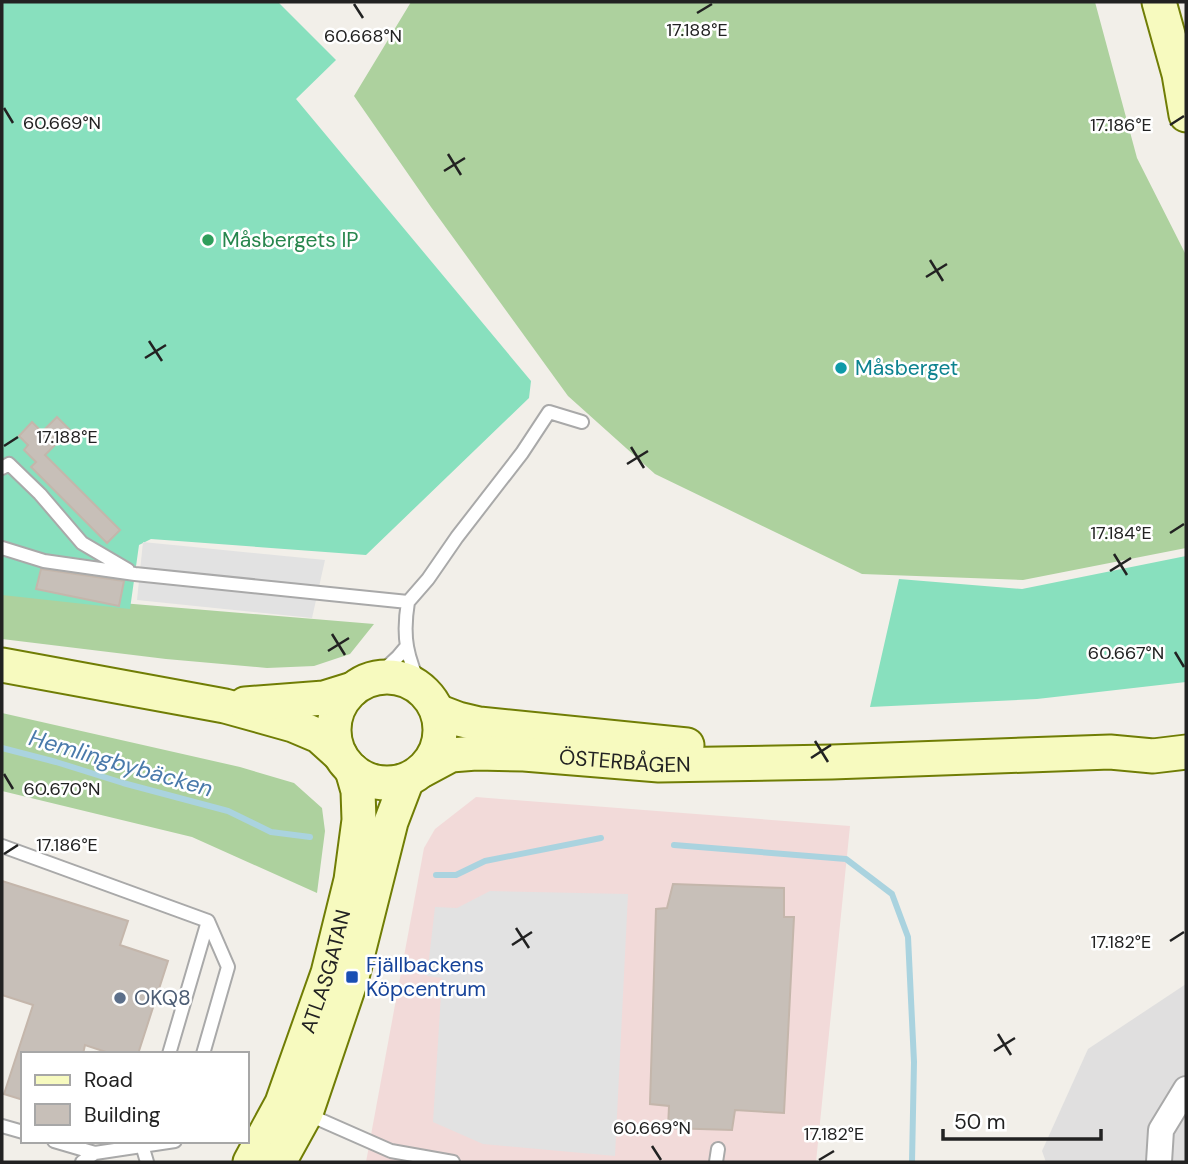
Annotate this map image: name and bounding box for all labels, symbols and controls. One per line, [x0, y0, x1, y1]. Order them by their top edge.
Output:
text: 17.188°E [666, 18, 728, 42]
text: 60.668°N [324, 24, 402, 48]
text: 60.669°N [23, 111, 101, 135]
text: 17.186°E [1090, 113, 1152, 137]
place label: Måsbergets IP [222, 226, 359, 254]
marker: Måsbergets IP [200, 232, 216, 248]
place label: Måsberget [855, 354, 958, 382]
marker: Måsberget [833, 360, 849, 376]
text: 17.188°E [36, 425, 98, 449]
text: 17.184°E [1090, 521, 1152, 545]
text: 60.667°N [1088, 641, 1164, 665]
water label: Hemlingbybäcken [26, 722, 216, 804]
street label: ÖSTERBÅGEN [558, 743, 691, 779]
text: 60.670°N [23, 777, 101, 801]
text: 17.186°E [36, 833, 98, 857]
street label: ATLASGATAN [294, 907, 357, 1037]
text: 17.182°E [1091, 930, 1151, 954]
place label: Fjällbackens Köpcentrum [366, 951, 486, 1003]
marker: Fjällbackens Köpcentrum [344, 969, 360, 985]
place label: OKQ8 [134, 984, 191, 1012]
marker: OKQ8 [112, 990, 128, 1006]
legend [21, 1052, 248, 1143]
text: Road [84, 1066, 133, 1094]
scale bar [943, 1098, 1100, 1142]
text: Building [84, 1101, 161, 1129]
text: 50 m [954, 1108, 1005, 1136]
text: 60.669°N [613, 1116, 691, 1140]
text: 17.182°E [804, 1122, 864, 1146]

